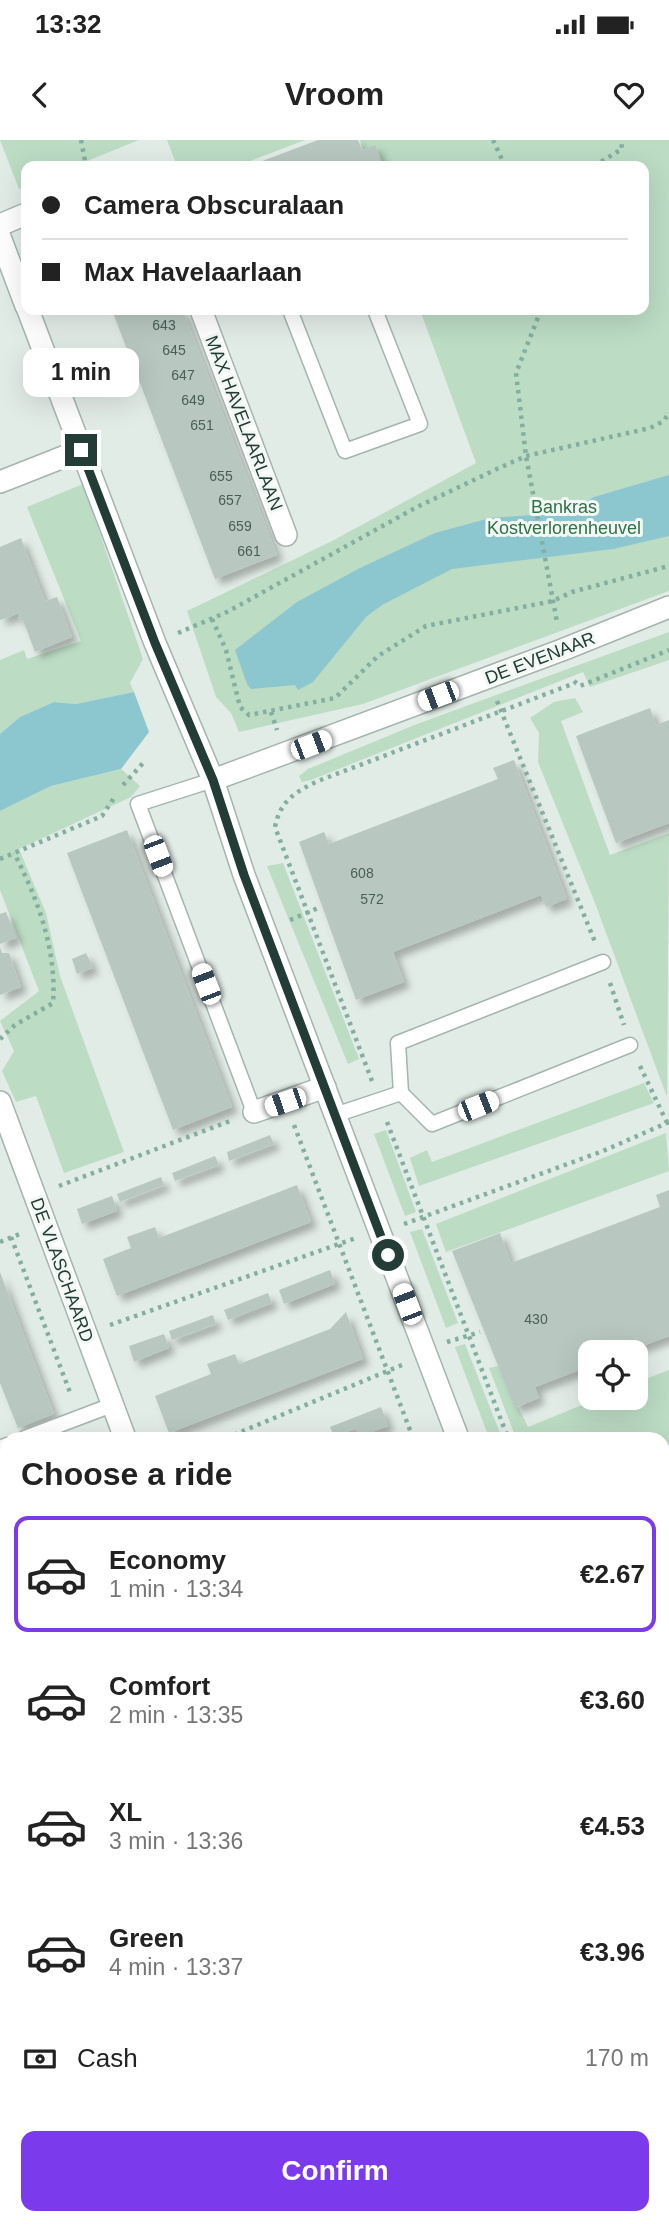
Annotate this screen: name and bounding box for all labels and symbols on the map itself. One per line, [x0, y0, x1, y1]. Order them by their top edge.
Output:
house number: 643 [152, 317, 176, 333]
street label: MAX HAVELAARLAAN [201, 333, 287, 513]
house number: 645 [162, 342, 186, 358]
callout: 1 min [23, 348, 139, 398]
house number: 647 [171, 367, 195, 383]
house number: 649 [181, 392, 205, 408]
house number: 651 [190, 417, 214, 433]
route end [65, 434, 97, 466]
house number: 655 [209, 468, 233, 484]
house number: 657 [218, 492, 242, 508]
park label: Bankras Kostverlorenheuvel [487, 497, 641, 538]
house number: 659 [228, 518, 252, 534]
house number: 661 [237, 543, 261, 559]
street label: DE EVENAAR [482, 628, 598, 688]
car [415, 679, 462, 713]
car [288, 728, 335, 762]
car [141, 833, 176, 879]
house number: 608 [350, 865, 374, 881]
house number: 572 [360, 891, 384, 907]
car [189, 961, 224, 1007]
car [262, 1085, 309, 1119]
car [455, 1088, 502, 1124]
street label: DE VLASCHAARD [27, 1195, 97, 1345]
route start [372, 1239, 404, 1271]
car [390, 1281, 425, 1327]
house number: 430 [524, 1311, 548, 1327]

